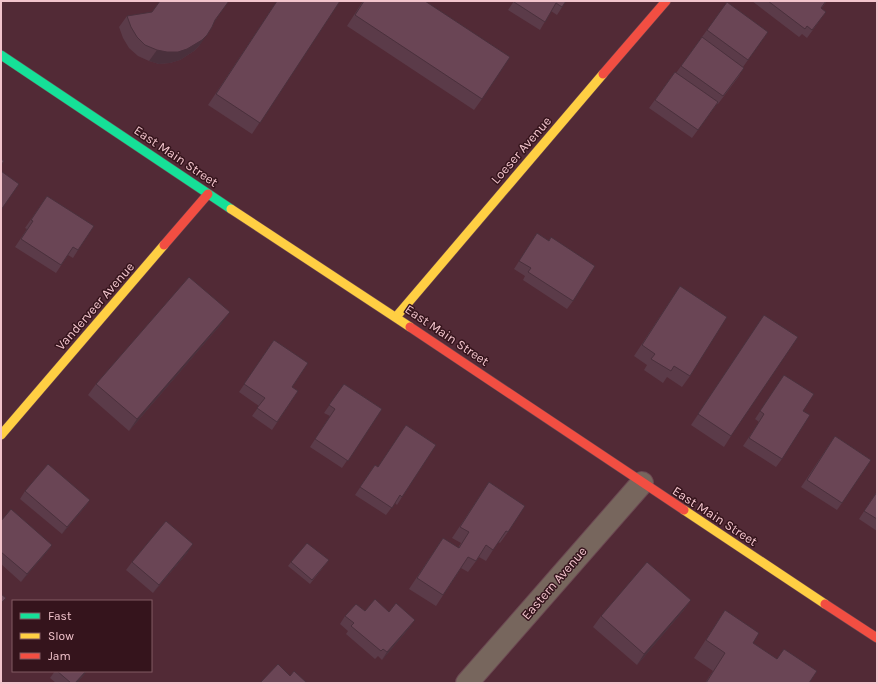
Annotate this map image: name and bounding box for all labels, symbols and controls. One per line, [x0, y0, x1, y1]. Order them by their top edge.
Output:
street label: Loeser Avenue [488, 113, 554, 187]
street label: East Main Street [131, 122, 221, 190]
street label: Vanderveer Avenue [53, 259, 137, 353]
street label: East Main Street [402, 301, 492, 369]
street label: East Main Street [670, 483, 760, 549]
street label: Eastern Avenue [518, 543, 590, 622]
legend [12, 600, 152, 672]
text: Fast [48, 609, 72, 623]
text: Slow [48, 629, 74, 643]
text: Jam [48, 649, 71, 663]

